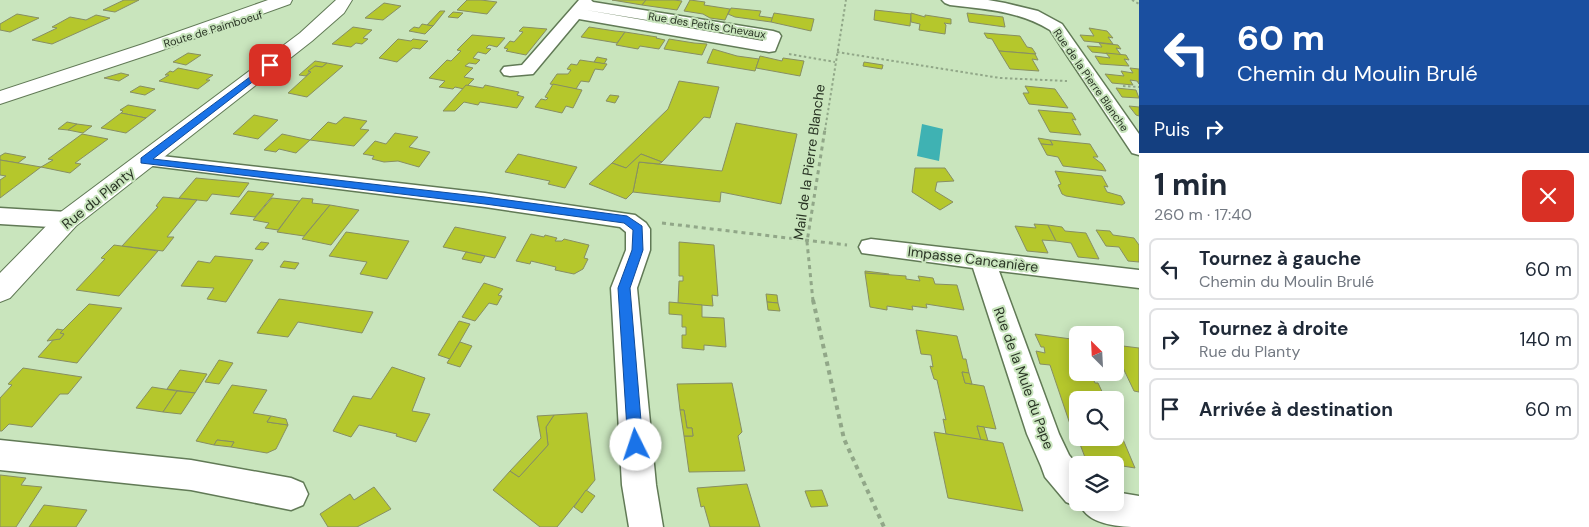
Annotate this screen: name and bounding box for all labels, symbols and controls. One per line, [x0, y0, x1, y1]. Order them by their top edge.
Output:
street label: Route de Paimboeuf [162, 7, 264, 51]
street label: Rue des Petits Chevaux [647, 9, 767, 41]
text: 60 m [1237, 15, 1325, 61]
icon: left [1154, 20, 1219, 85]
street label: Rue de la Pierre Blanche [1050, 26, 1132, 134]
pin [249, 44, 291, 86]
icon: arrive [256, 51, 284, 79]
text: Chemin du Moulin Brulé [1237, 59, 1478, 88]
street label: Mail de la Pierre Blanche [789, 83, 829, 241]
icon: right [1200, 115, 1228, 143]
text: Puis [1154, 117, 1190, 142]
street label: Rue du Planty [58, 163, 138, 233]
text: 1 min [1154, 165, 1227, 204]
button: close [1522, 170, 1574, 222]
text: 260 m · 17:40 [1154, 204, 1252, 225]
street label: Impasse Cancanière [907, 242, 1039, 276]
text: Tournez à gauche [1199, 246, 1361, 271]
icon: left [1156, 255, 1184, 283]
text: 60 m [1525, 257, 1572, 282]
text: Chemin du Moulin Brulé [1199, 271, 1374, 292]
street label: Rue de la Mule du Pape [990, 304, 1058, 452]
text: Tournez à droite [1199, 316, 1349, 341]
icon: right [1156, 325, 1184, 353]
north arrow [1069, 326, 1124, 381]
map controls [1069, 326, 1124, 511]
text: 140 m [1520, 327, 1572, 352]
text: Rue du Planty [1199, 341, 1300, 362]
button: search [1069, 391, 1124, 446]
icon: arrive [1156, 395, 1184, 423]
text: Arrivée à destination [1199, 397, 1393, 422]
text: 60 m [1525, 397, 1572, 422]
position arrow [609, 418, 661, 470]
button: layers [1069, 456, 1124, 511]

